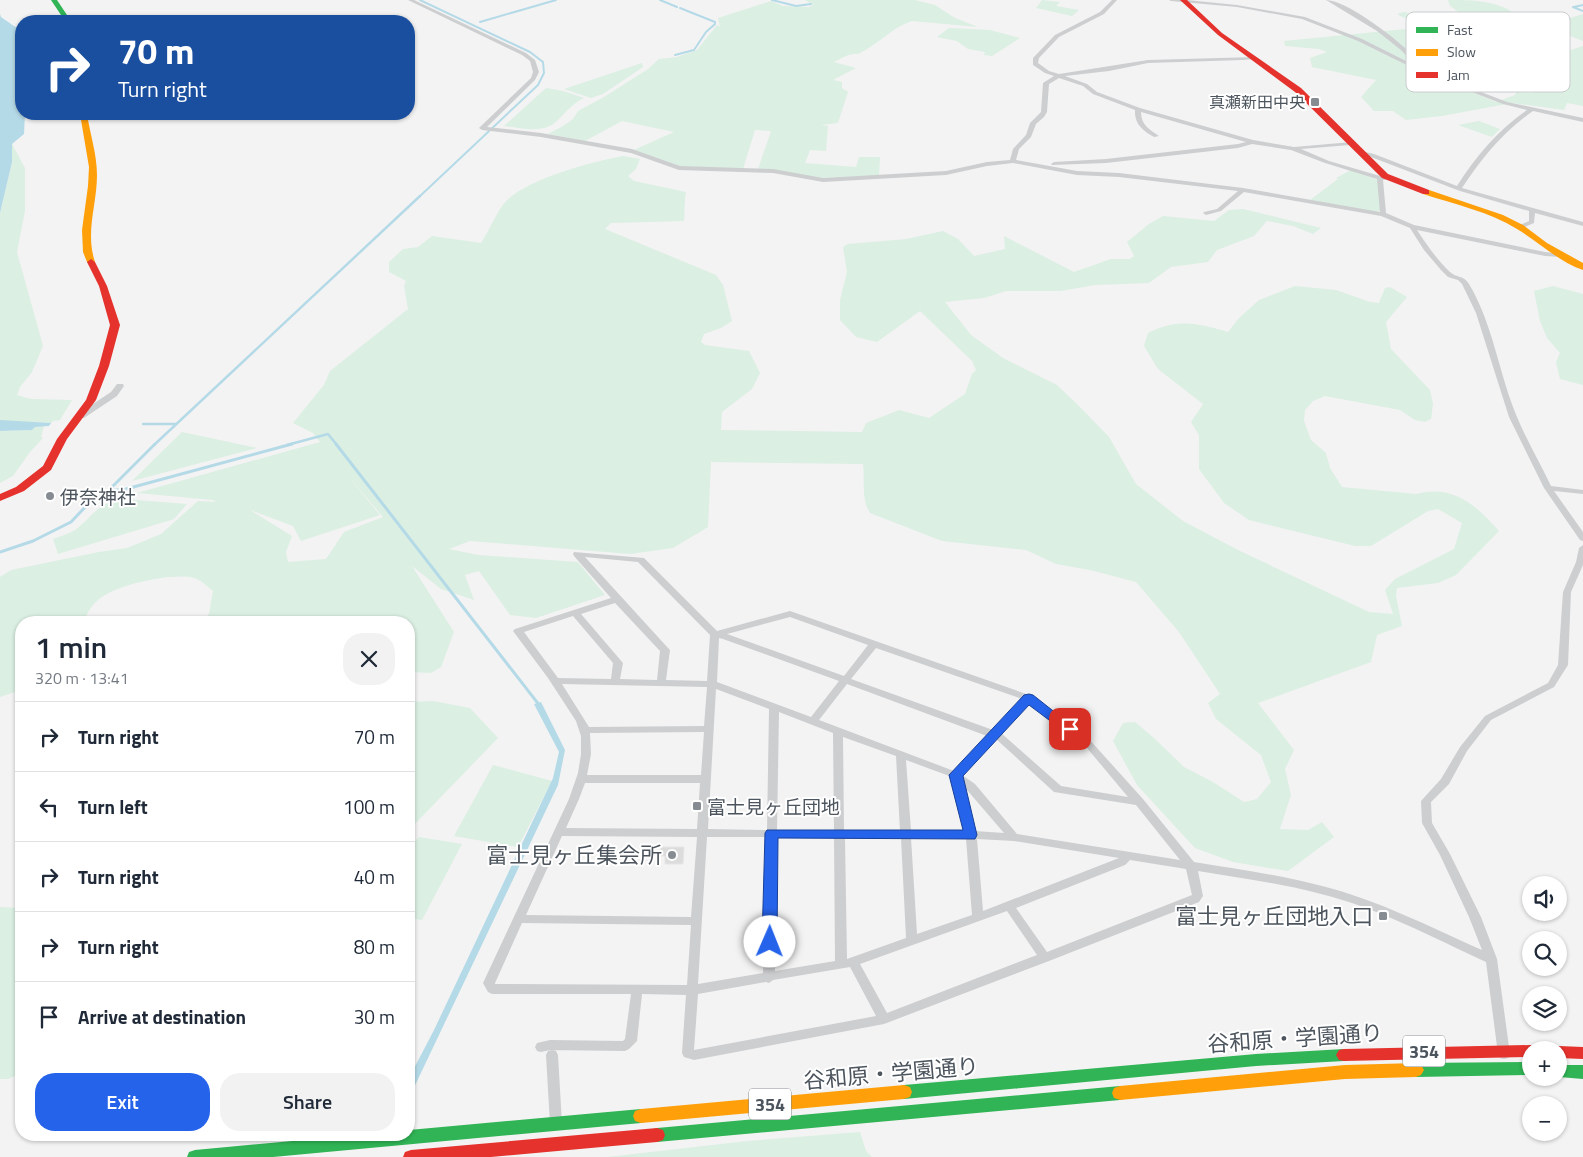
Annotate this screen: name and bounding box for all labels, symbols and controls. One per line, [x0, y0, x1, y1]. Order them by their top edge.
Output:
legend [1406, 12, 1570, 92]
text: Fast [1447, 19, 1472, 40]
text: 70 m [118, 24, 194, 78]
icon: right [35, 35, 100, 100]
text: Slow [1447, 41, 1476, 62]
text: Jam [1447, 64, 1470, 85]
text: Turn right [118, 72, 207, 106]
place label: 真瀬新田中央 [1209, 90, 1305, 114]
marker: 真瀬新田中央 [1309, 96, 1321, 108]
place label: 伊奈神社 [60, 482, 136, 511]
marker: 伊奈神社 [44, 490, 56, 502]
text: 1 min [35, 624, 107, 670]
button: close [343, 633, 395, 685]
text: 320 m · 13:41 [35, 666, 129, 690]
pin [1049, 708, 1091, 750]
icon: arrive [1056, 715, 1084, 743]
text: Turn right [78, 722, 159, 751]
text: 70 m [354, 722, 395, 751]
icon: right [35, 723, 63, 751]
text: Turn left [78, 792, 148, 821]
text: 100 m [343, 792, 395, 821]
place label: 富士見ヶ丘団地 [707, 792, 840, 821]
icon: left [35, 793, 63, 821]
marker: 富士見ヶ丘団地 [691, 800, 703, 812]
place label: 富士見ヶ丘集会所 [486, 838, 662, 872]
marker: 富士見ヶ丘集会所 [666, 849, 678, 861]
text: Turn right [78, 862, 159, 891]
text: 40 m [354, 862, 395, 891]
icon: right [35, 863, 63, 891]
map controls [1522, 876, 1567, 1141]
button: sound [1522, 876, 1567, 921]
place label: 富士見ヶ丘団地入口 [1175, 899, 1373, 933]
marker: 富士見ヶ丘団地入口 [1377, 910, 1389, 922]
position arrow [743, 915, 795, 967]
button: search [1522, 931, 1567, 976]
text: Turn right [78, 932, 159, 961]
text: 80 m [354, 932, 395, 961]
icon: right [35, 933, 63, 961]
button: layers [1522, 986, 1567, 1031]
text: Arrive at destination [78, 1002, 246, 1031]
text: 30 m [354, 1002, 395, 1031]
icon: arrive [35, 1003, 63, 1031]
street label: 谷和原・学園通り [1206, 1015, 1384, 1061]
road number: 354 [1403, 1036, 1445, 1066]
button: + [1522, 1041, 1567, 1086]
street label: 谷和原・学園通り [802, 1048, 980, 1098]
button: Exit [35, 1073, 210, 1131]
button: Share [220, 1073, 395, 1131]
road number: 354 [749, 1088, 791, 1120]
button: − [1522, 1096, 1567, 1141]

